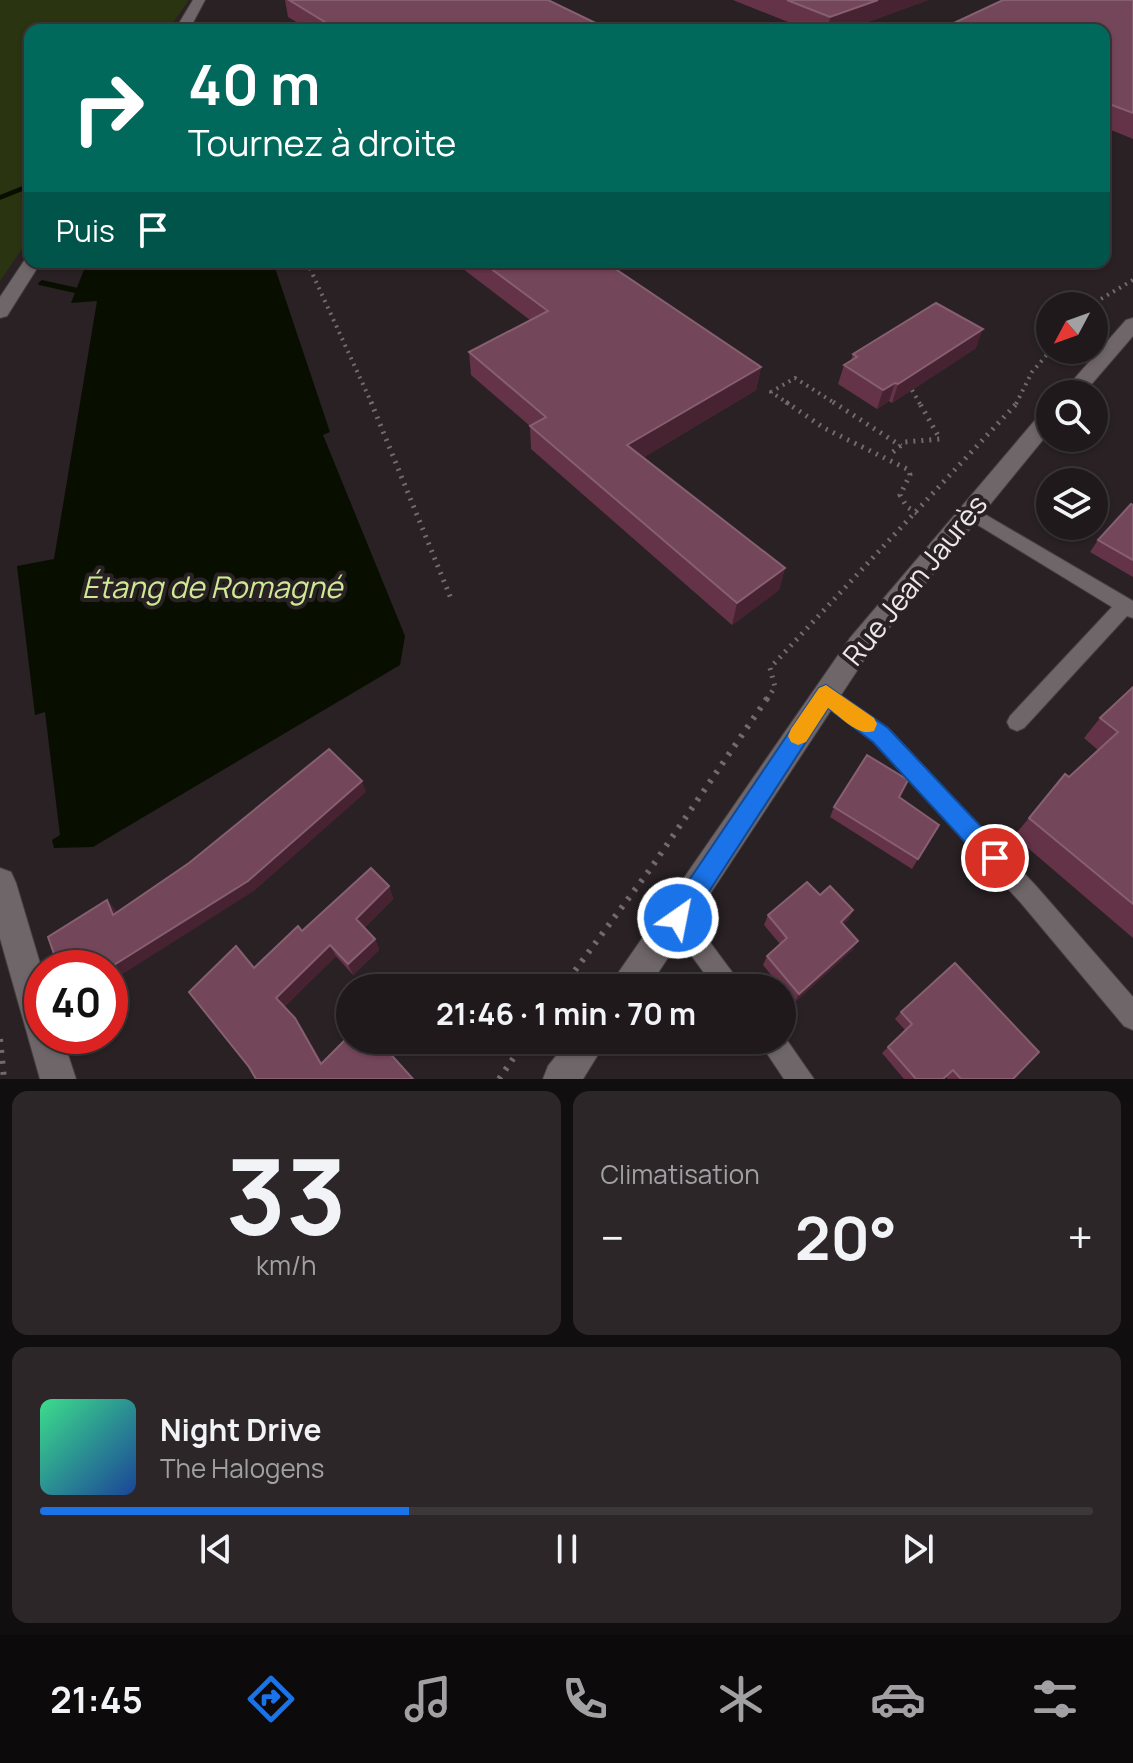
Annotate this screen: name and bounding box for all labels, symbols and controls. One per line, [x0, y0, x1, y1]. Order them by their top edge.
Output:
text: 40 m [188, 45, 320, 122]
icon: right [56, 56, 160, 160]
text: Tournez à droite [188, 118, 456, 167]
icon: arrive [131, 208, 175, 252]
text: Puis [56, 210, 115, 251]
north arrow [1036, 292, 1108, 364]
map controls [1036, 292, 1108, 540]
button: search [1036, 380, 1108, 452]
button: layers [1036, 468, 1108, 540]
street label: Rue Jean Jaurès [834, 486, 995, 673]
water label: Étang de Romagné [82, 566, 344, 607]
pin [961, 824, 1029, 892]
icon: arrive [973, 836, 1017, 880]
position arrow [636, 876, 720, 960]
speed limit sign: 40 [24, 950, 128, 1054]
text: 21:46 · 1 min · 70 m [436, 993, 696, 1034]
text: 33 [226, 1124, 347, 1266]
text: Climatisation [601, 1156, 760, 1192]
text: 20° [795, 1196, 897, 1278]
text: − [601, 1207, 624, 1267]
text: + [1068, 1207, 1093, 1267]
text: km/h [256, 1247, 316, 1283]
text: Night Drive [160, 1409, 322, 1450]
text: The Halogens [160, 1450, 324, 1486]
icon: previous [194, 1527, 238, 1571]
icon: pause [545, 1527, 589, 1571]
icon: next [896, 1527, 940, 1571]
icon: directions [243, 1671, 299, 1727]
icon: music [400, 1671, 456, 1727]
icon: phone [557, 1671, 613, 1727]
icon: climate [713, 1671, 769, 1727]
icon: car [870, 1671, 926, 1727]
icon: filters [1027, 1671, 1083, 1727]
text: 21:45 [50, 1675, 143, 1724]

